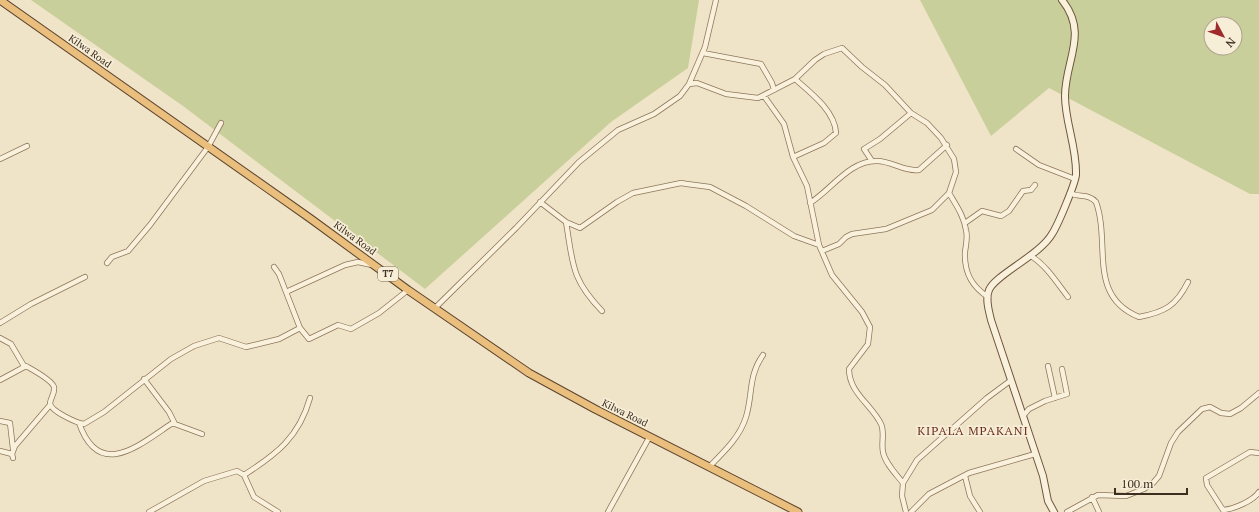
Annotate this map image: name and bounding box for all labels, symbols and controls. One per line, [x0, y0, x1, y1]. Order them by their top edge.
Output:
north arrow [1203, 16, 1243, 56]
street label: Kilwa Road [66, 31, 114, 71]
text: N [1222, 35, 1239, 51]
street label: Kilwa Road [331, 218, 379, 258]
road number: T7 [378, 267, 398, 281]
street label: Kilwa Road [600, 396, 651, 430]
district label: KIPALA MPAKANI [917, 423, 1029, 438]
scale bar [1115, 470, 1187, 496]
text: 100 m [1121, 476, 1154, 491]

